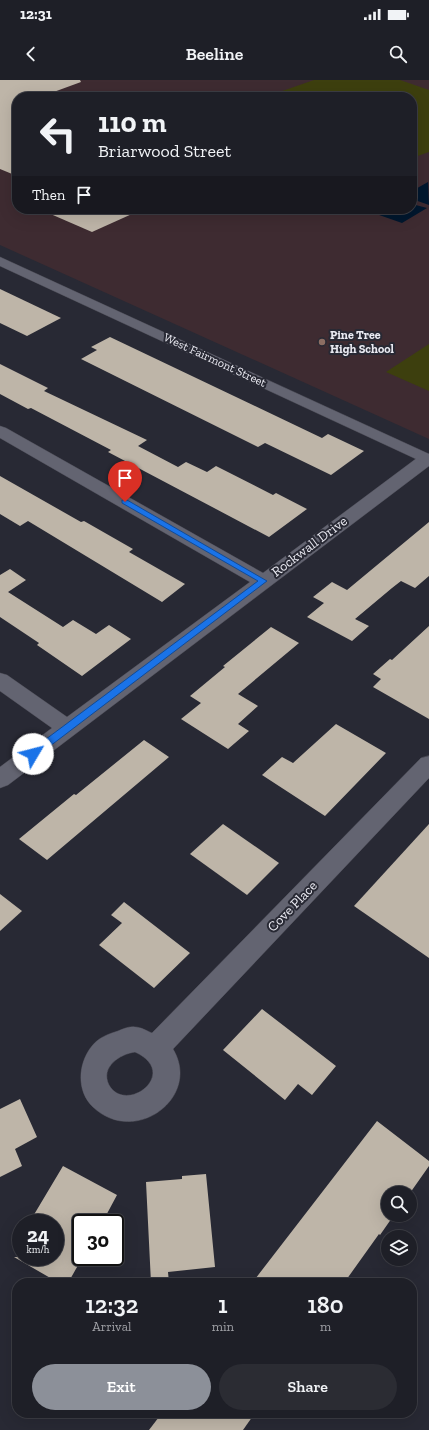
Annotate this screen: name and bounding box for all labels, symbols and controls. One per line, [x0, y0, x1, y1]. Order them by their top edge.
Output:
text: 12:31 [20, 5, 52, 23]
icon: back [20, 43, 42, 65]
text: Beeline [186, 43, 243, 65]
icon: search [387, 43, 409, 65]
text: 110 m [98, 106, 167, 139]
icon: left [32, 108, 84, 160]
text: Briarwood Street [98, 140, 231, 162]
icon: arrive [73, 184, 95, 206]
text: Then [32, 186, 65, 204]
place label: Pine Tree High School [330, 328, 395, 356]
street label: West Fairmont Street [161, 330, 269, 390]
marker: Pine Tree High School [317, 337, 327, 347]
pin [108, 461, 142, 502]
icon: arrive [114, 467, 136, 489]
street label: Rockwall Drive [268, 512, 351, 580]
position arrow [12, 733, 54, 775]
street label: Cove Place [264, 877, 321, 935]
map controls [381, 1186, 417, 1266]
button: search [381, 1186, 417, 1222]
speed limit sign: 30 [72, 1214, 124, 1266]
text: 24 [27, 1223, 49, 1247]
button: layers [381, 1230, 417, 1266]
text: km/h [27, 1244, 49, 1256]
text: 12:32 [85, 1290, 138, 1319]
text: 1 [218, 1290, 228, 1319]
text: 180 [307, 1290, 344, 1319]
text: Arrival [92, 1319, 131, 1334]
text: min [212, 1319, 234, 1334]
text: m [320, 1319, 331, 1334]
button: Exit [32, 1364, 211, 1410]
button: Share [219, 1364, 397, 1410]

